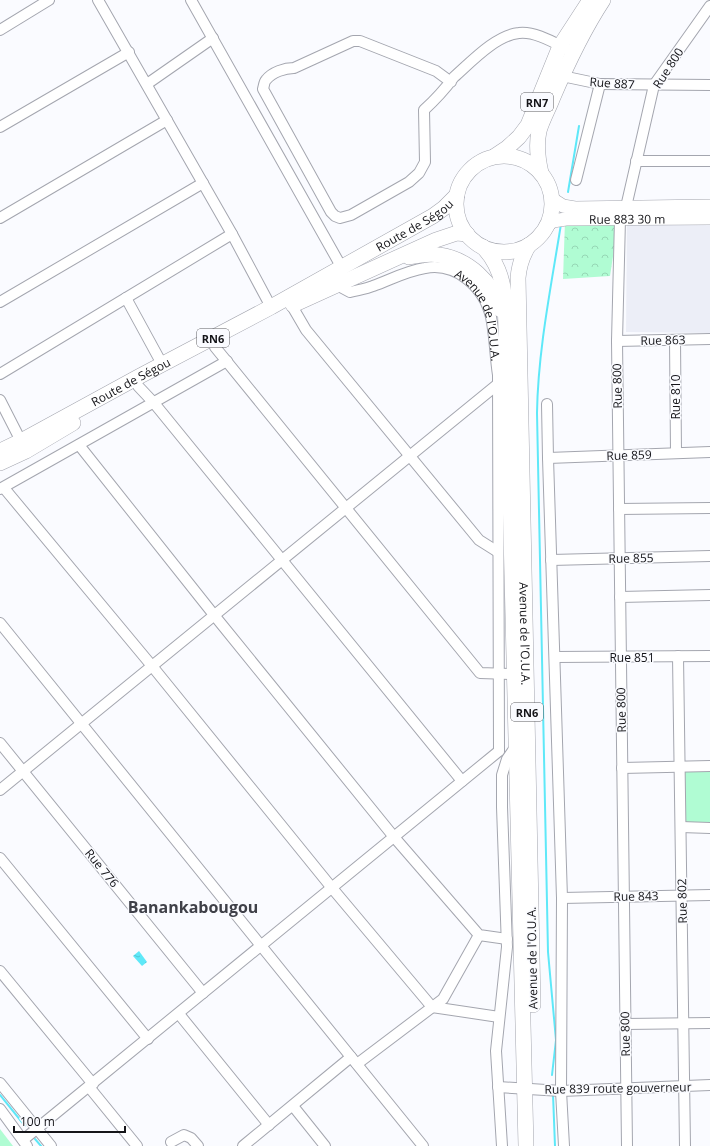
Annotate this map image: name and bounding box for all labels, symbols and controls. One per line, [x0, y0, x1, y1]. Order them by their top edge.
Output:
street label: Rue 800 [649, 44, 688, 92]
street label: Rue 887 [589, 73, 635, 93]
road number: RN7 [521, 93, 553, 111]
street label: Route de Ségou [372, 195, 457, 255]
street label: Rue 883 30 m [589, 210, 665, 227]
street label: Avenue de l'O.U.A. [452, 265, 505, 362]
road number: RN6 [197, 329, 229, 347]
street label: Rue 863 [640, 331, 686, 349]
street label: Route de Ségou [88, 353, 173, 410]
street label: Rue 800 [608, 363, 626, 409]
street label: Rue 810 [667, 374, 684, 420]
street label: Rue 859 [606, 446, 652, 464]
street label: Rue 855 [608, 549, 654, 567]
street label: Avenue de l'O.U.A. [516, 582, 535, 685]
street label: Rue 851 [609, 649, 655, 666]
street label: Rue 800 [612, 687, 630, 733]
road number: RN6 [511, 703, 543, 721]
street label: Rue 776 [81, 845, 123, 891]
street label: Rue 802 [673, 878, 691, 924]
street label: Rue 843 [613, 887, 659, 905]
district label: Banankabougou [128, 896, 258, 918]
street label: Avenue de l'O.U.A. [523, 906, 541, 1010]
street label: Rue 800 [616, 1011, 634, 1057]
street label: Rue 839 route gouverneur [544, 1078, 692, 1098]
scale bar [14, 1108, 125, 1134]
text: 100 m [20, 1113, 55, 1130]

